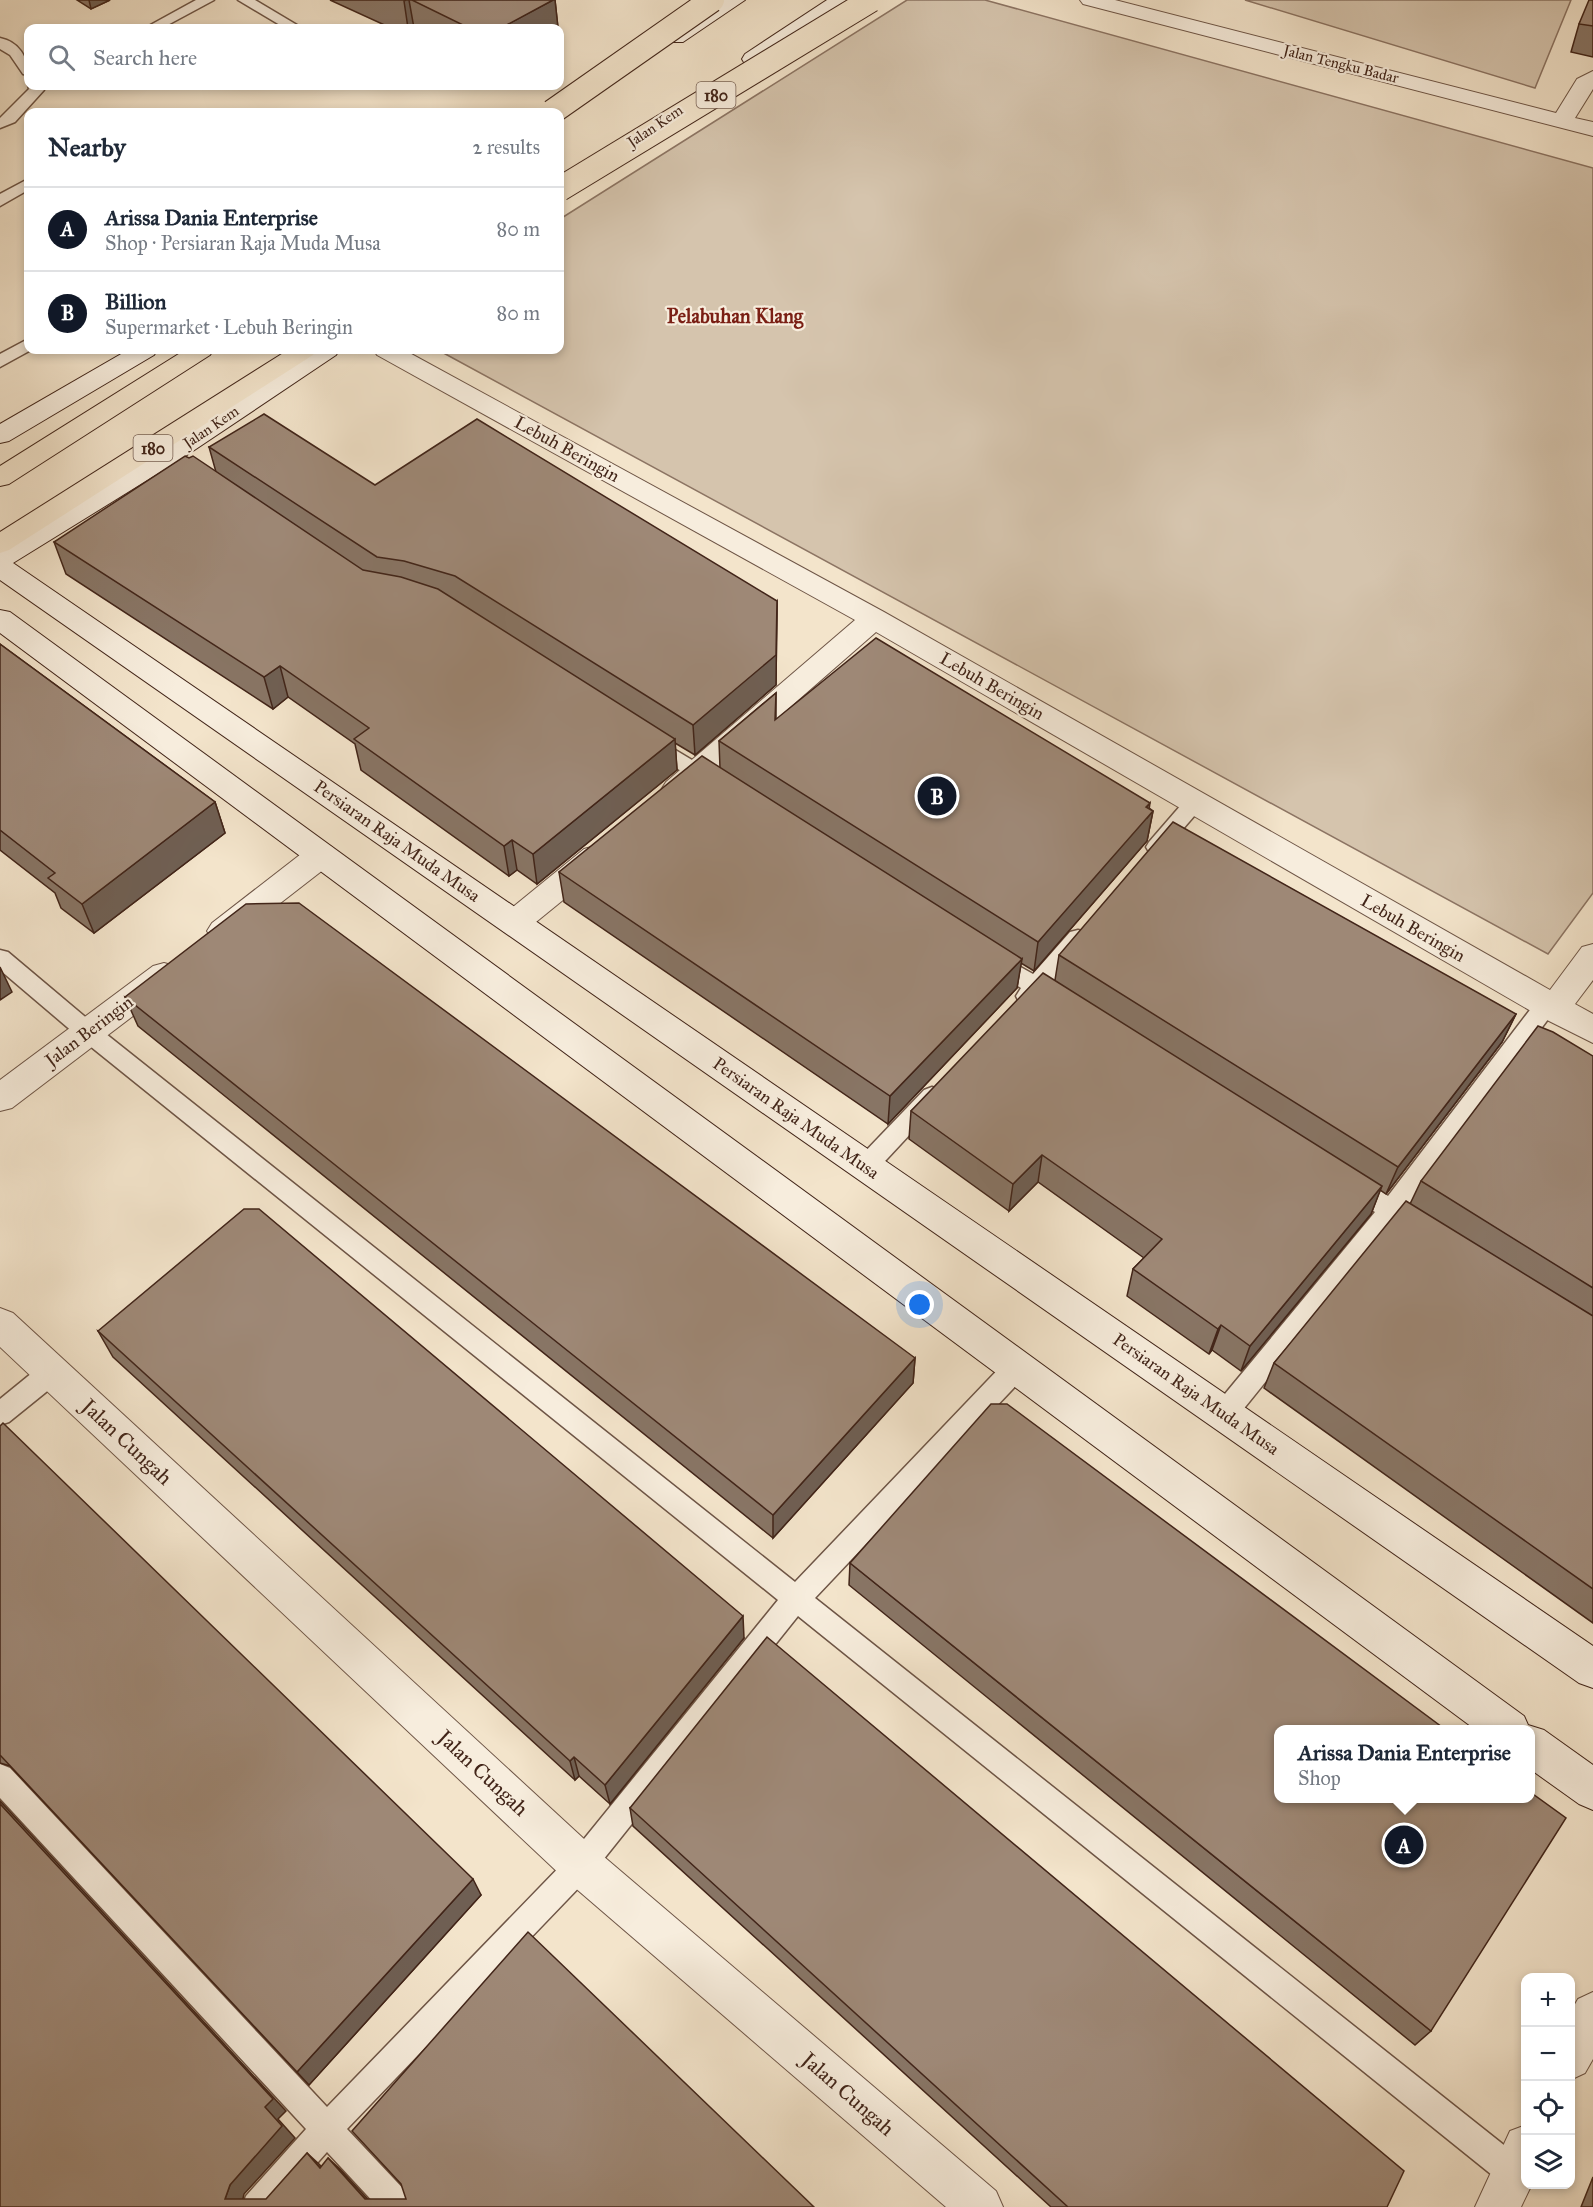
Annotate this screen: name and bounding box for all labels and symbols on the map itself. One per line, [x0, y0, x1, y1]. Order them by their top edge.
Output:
street label: Jalan Tengku Badar [1279, 40, 1401, 88]
road number: 180 [696, 82, 736, 108]
street label: Jalan Kem [622, 101, 687, 153]
district label: Pelabuhan Klang [667, 304, 804, 329]
street label: Jalan Kem [178, 402, 243, 454]
street label: Lebuh Beringin [510, 411, 624, 488]
road number: 180 [134, 435, 172, 461]
street label: Lebuh Beringin [935, 647, 1048, 726]
pin: B [918, 774, 956, 818]
street label: Persiaran Raja Muda Musa [310, 775, 485, 907]
street label: Lebuh Beringin [1356, 889, 1469, 968]
street label: Jalan Beringin [39, 991, 138, 1073]
street label: Persiaran Raja Muda Musa [709, 1052, 884, 1184]
your location [905, 1290, 934, 1319]
street label: Persiaran Raja Muda Musa [1109, 1328, 1284, 1460]
street label: Jalan Cungah [75, 1392, 178, 1491]
street label: Jalan Cungah [431, 1723, 534, 1822]
pin: A [1384, 1822, 1424, 1868]
street label: Jalan Cungah [795, 2045, 900, 2142]

